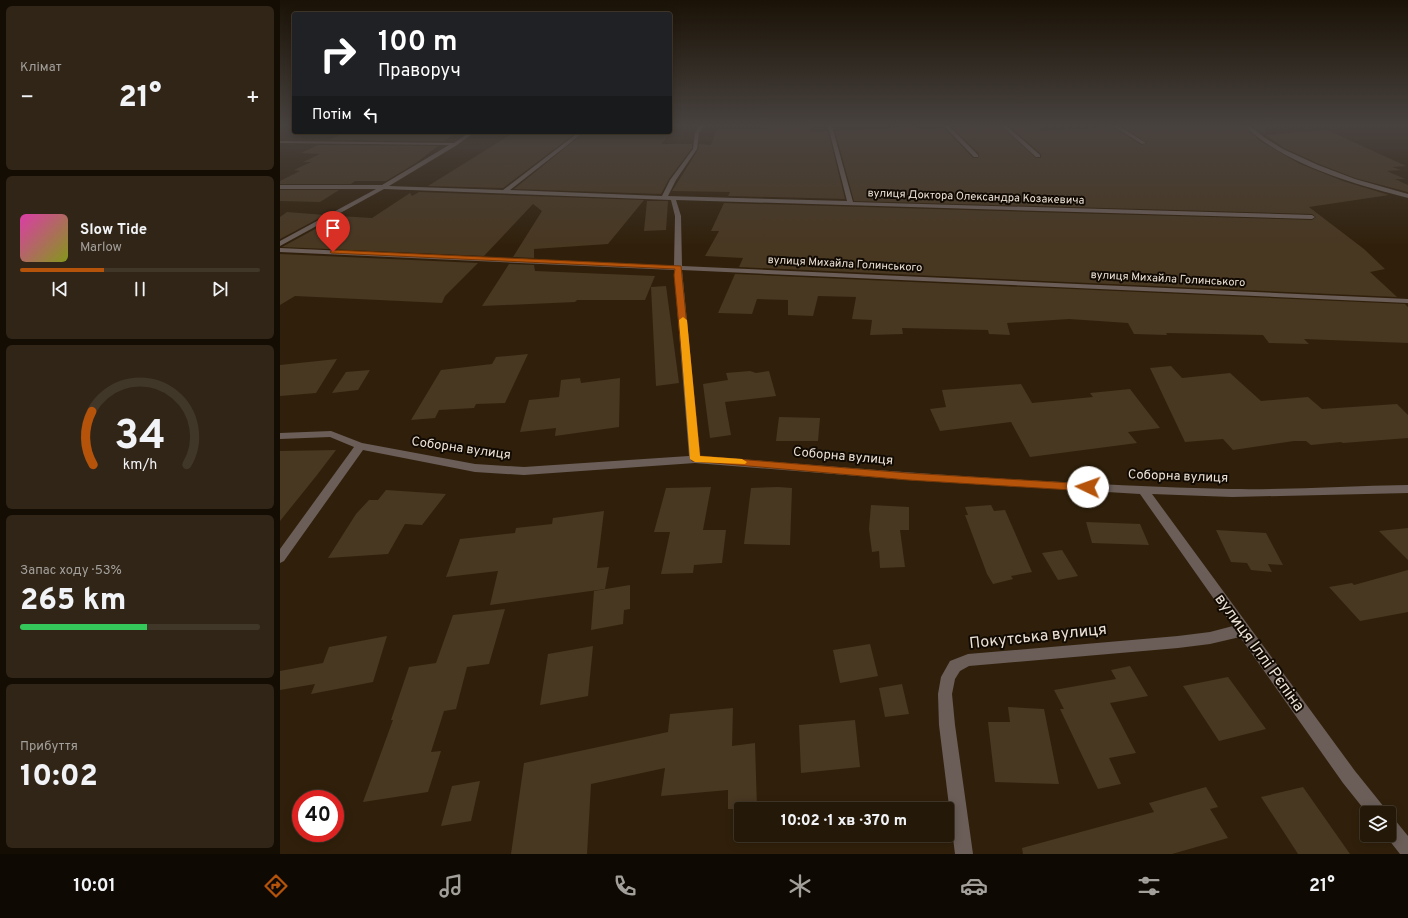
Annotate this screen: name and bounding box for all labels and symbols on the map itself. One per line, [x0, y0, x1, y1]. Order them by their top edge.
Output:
street label: вулиця Доктора Олександра Козакевича [867, 186, 1085, 208]
pin [316, 211, 350, 252]
street label: вулиця Михайла Голинського [767, 253, 923, 275]
street label: вулиця Михайла Голинського [1090, 268, 1246, 290]
street label: Соборна вулиця [410, 434, 512, 464]
street label: Соборна вулиця [792, 445, 894, 469]
position arrow [1067, 466, 1109, 508]
street label: Соборна вулиця [1128, 467, 1228, 487]
street label: вулиця Іллі Рєпіна [1210, 590, 1308, 716]
street label: Покутська вулиця [968, 620, 1108, 654]
speed limit sign: 40 [292, 790, 344, 842]

